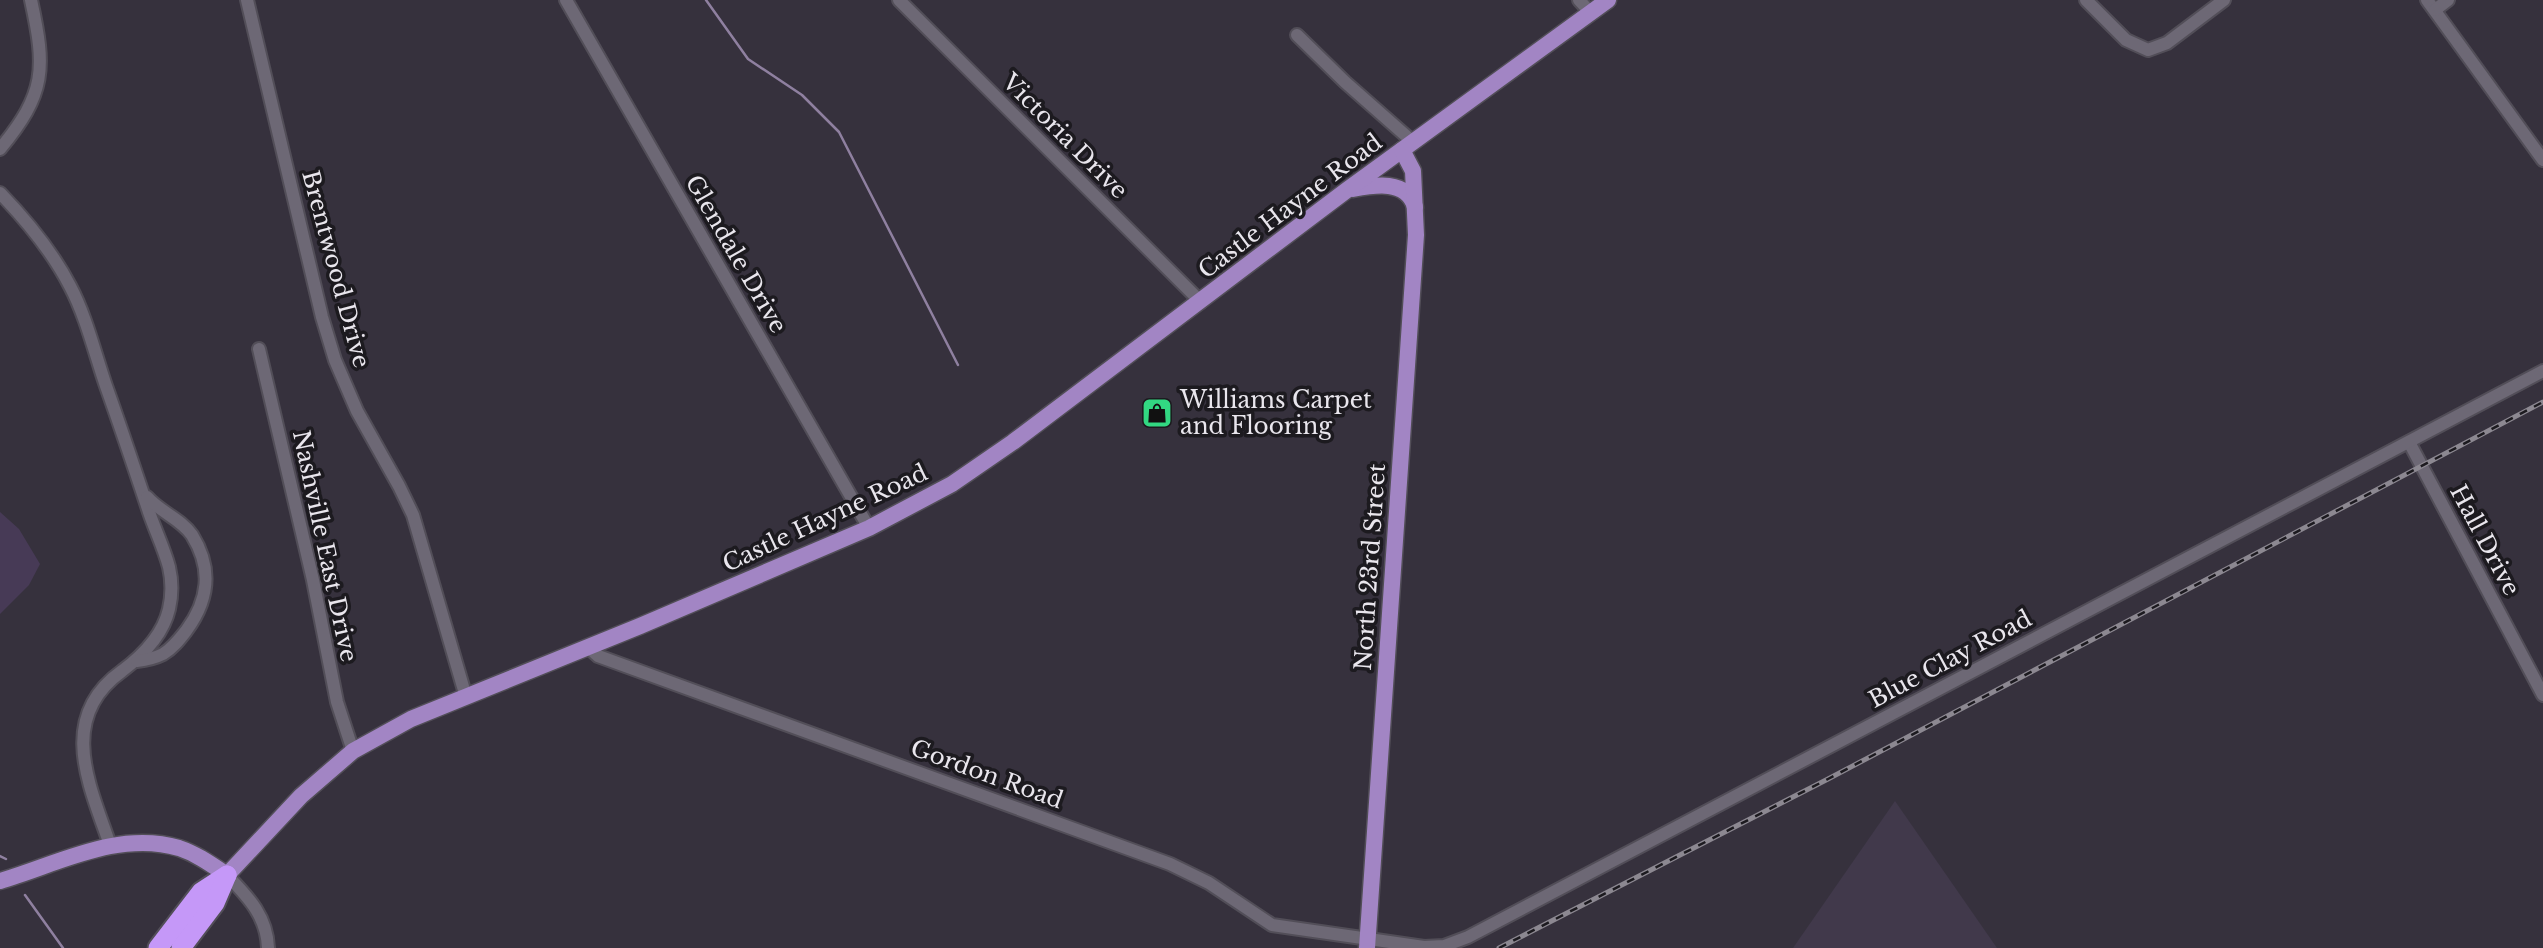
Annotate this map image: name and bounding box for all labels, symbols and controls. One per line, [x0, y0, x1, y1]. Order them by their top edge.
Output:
street label: Victoria Drive [996, 67, 1133, 204]
street label: Castle Hayne Road [1193, 128, 1387, 284]
street label: Brentwood Drive [296, 167, 376, 371]
street label: Glendale Drive [679, 170, 793, 338]
place label: Williams Carpet and Flooring [1179, 386, 1372, 440]
shop icon: Williams Carpet and Flooring [1140, 396, 1174, 430]
street label: Nashville East Drive [287, 428, 363, 664]
street label: Castle Hayne Road [718, 458, 932, 578]
street label: North 23rd Street [1349, 462, 1391, 672]
street label: Hall Drive [2444, 480, 2526, 600]
street label: Blue Clay Road [1864, 604, 2036, 714]
street label: Gordon Road [907, 733, 1067, 815]

